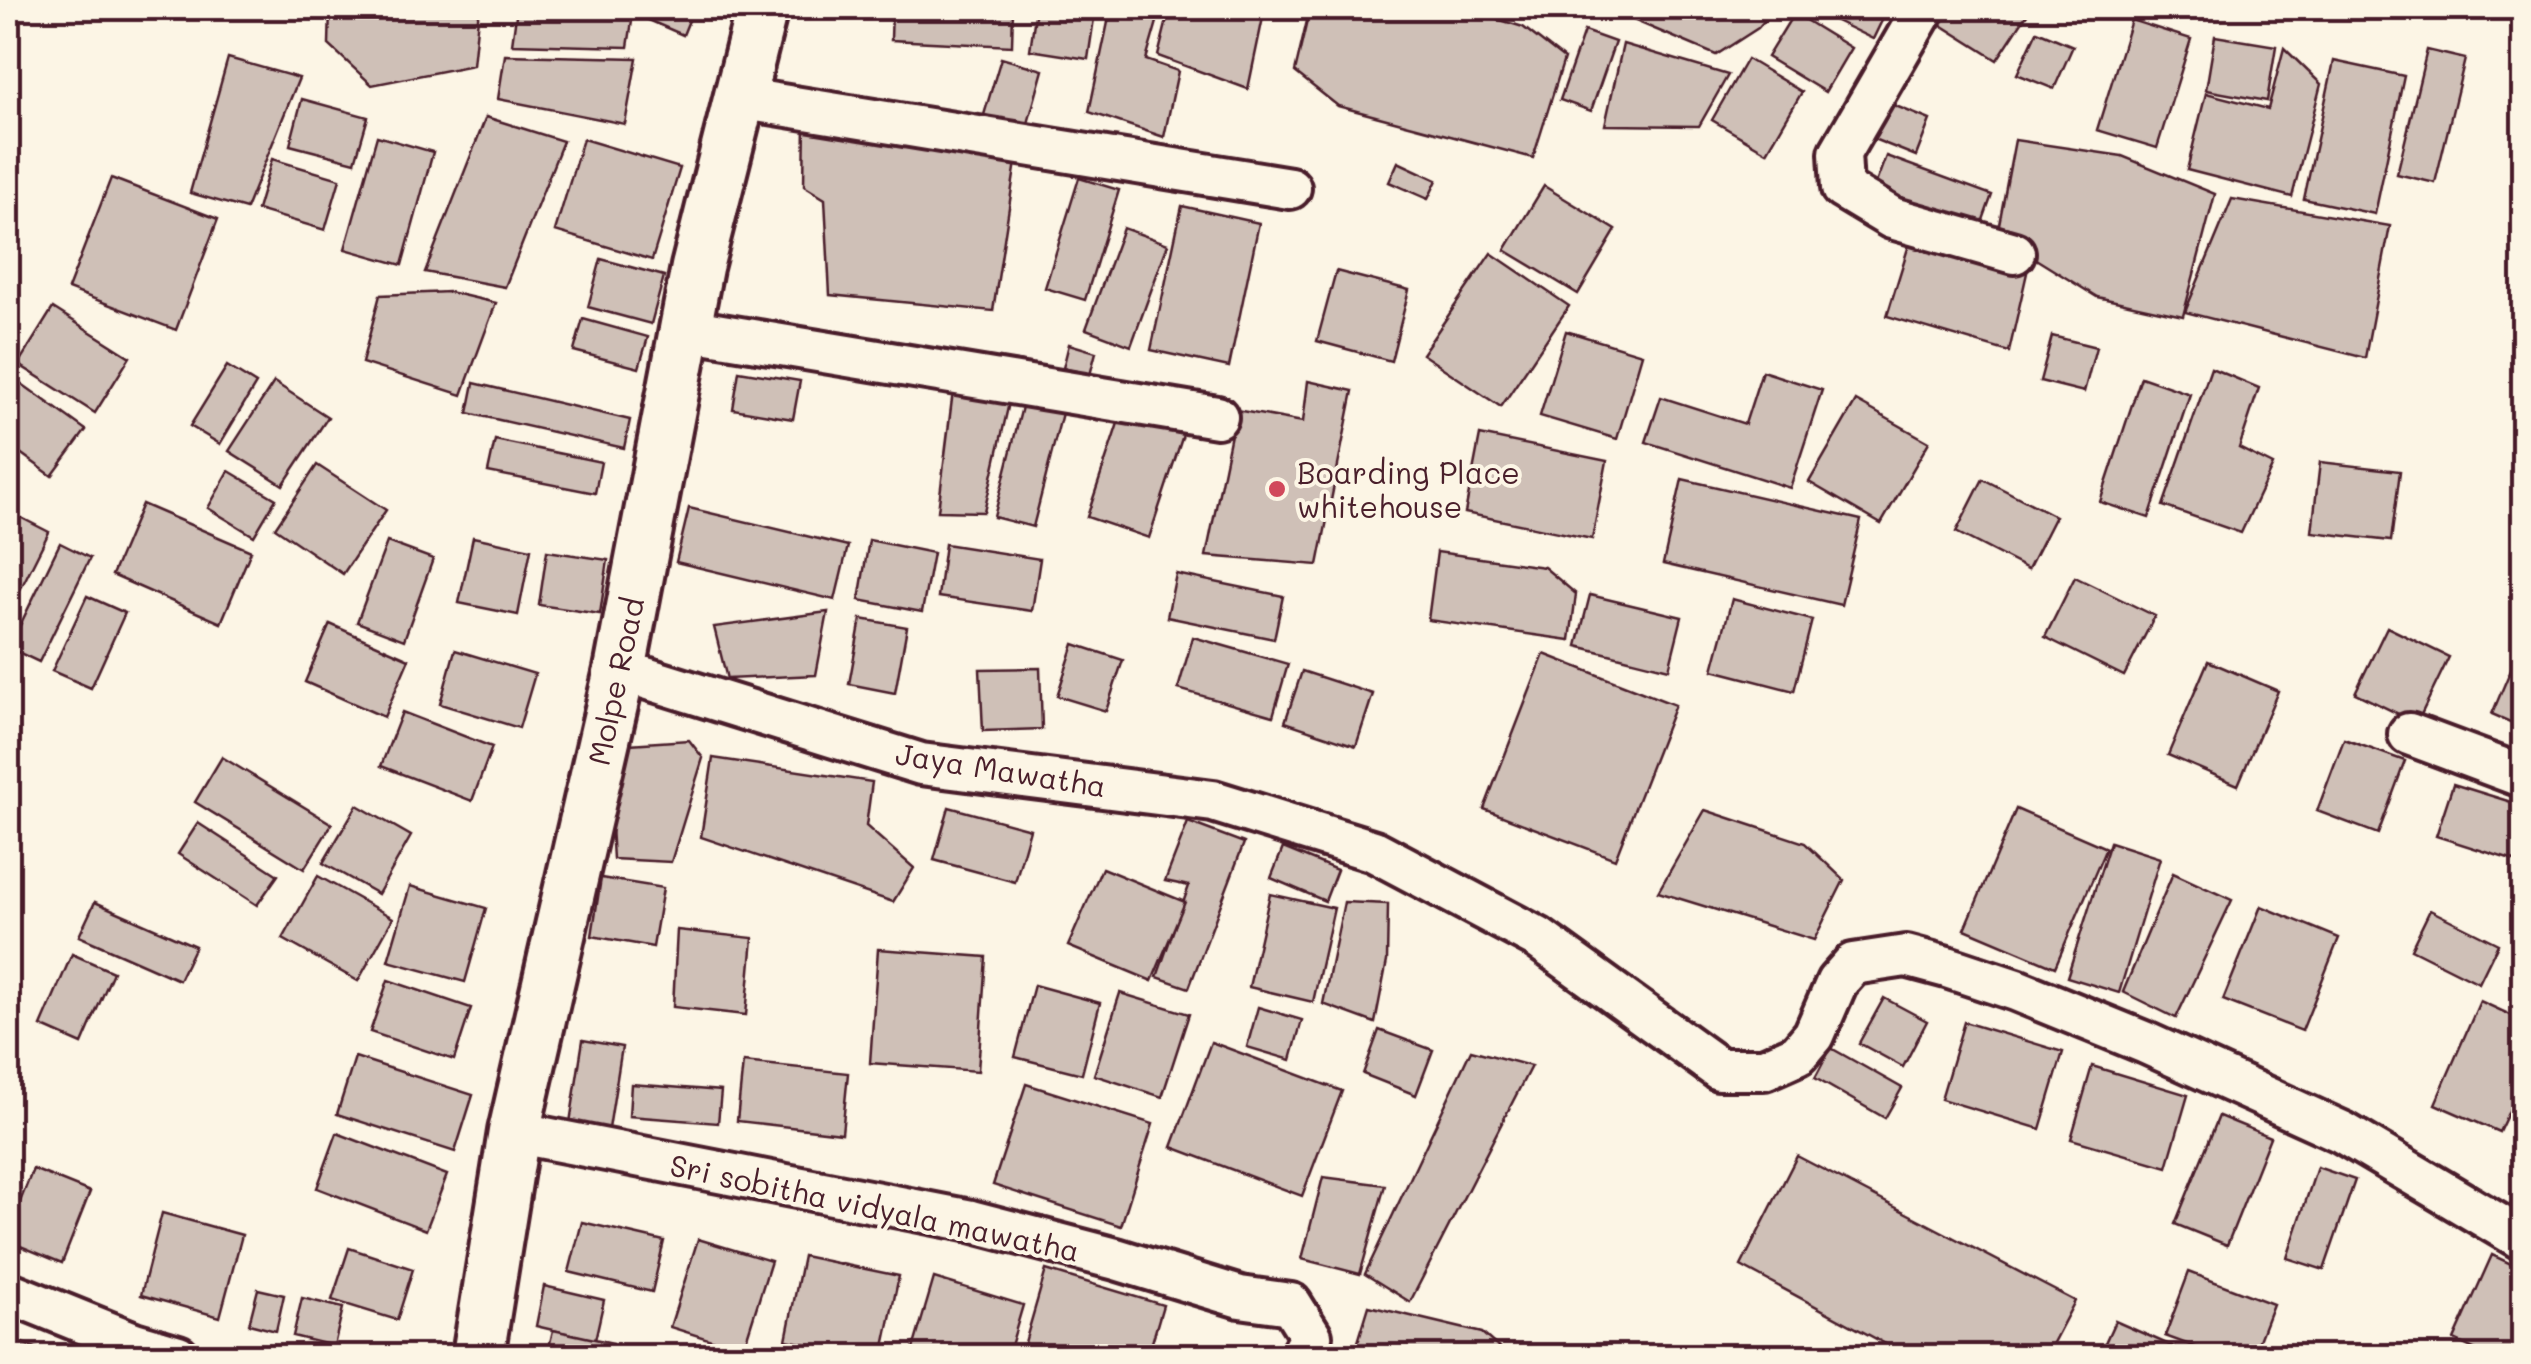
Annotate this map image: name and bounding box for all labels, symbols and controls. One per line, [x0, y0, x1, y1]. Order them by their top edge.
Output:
place label: Boarding Place whitehouse [1297, 452, 1520, 526]
marker: Boarding Place whitehouse [1266, 478, 1288, 500]
street label: Molpe Road [578, 593, 652, 769]
street label: Jaya Mawatha [893, 733, 1109, 805]
street label: Sri sobitha vidyala mawatha [667, 1144, 1083, 1270]

